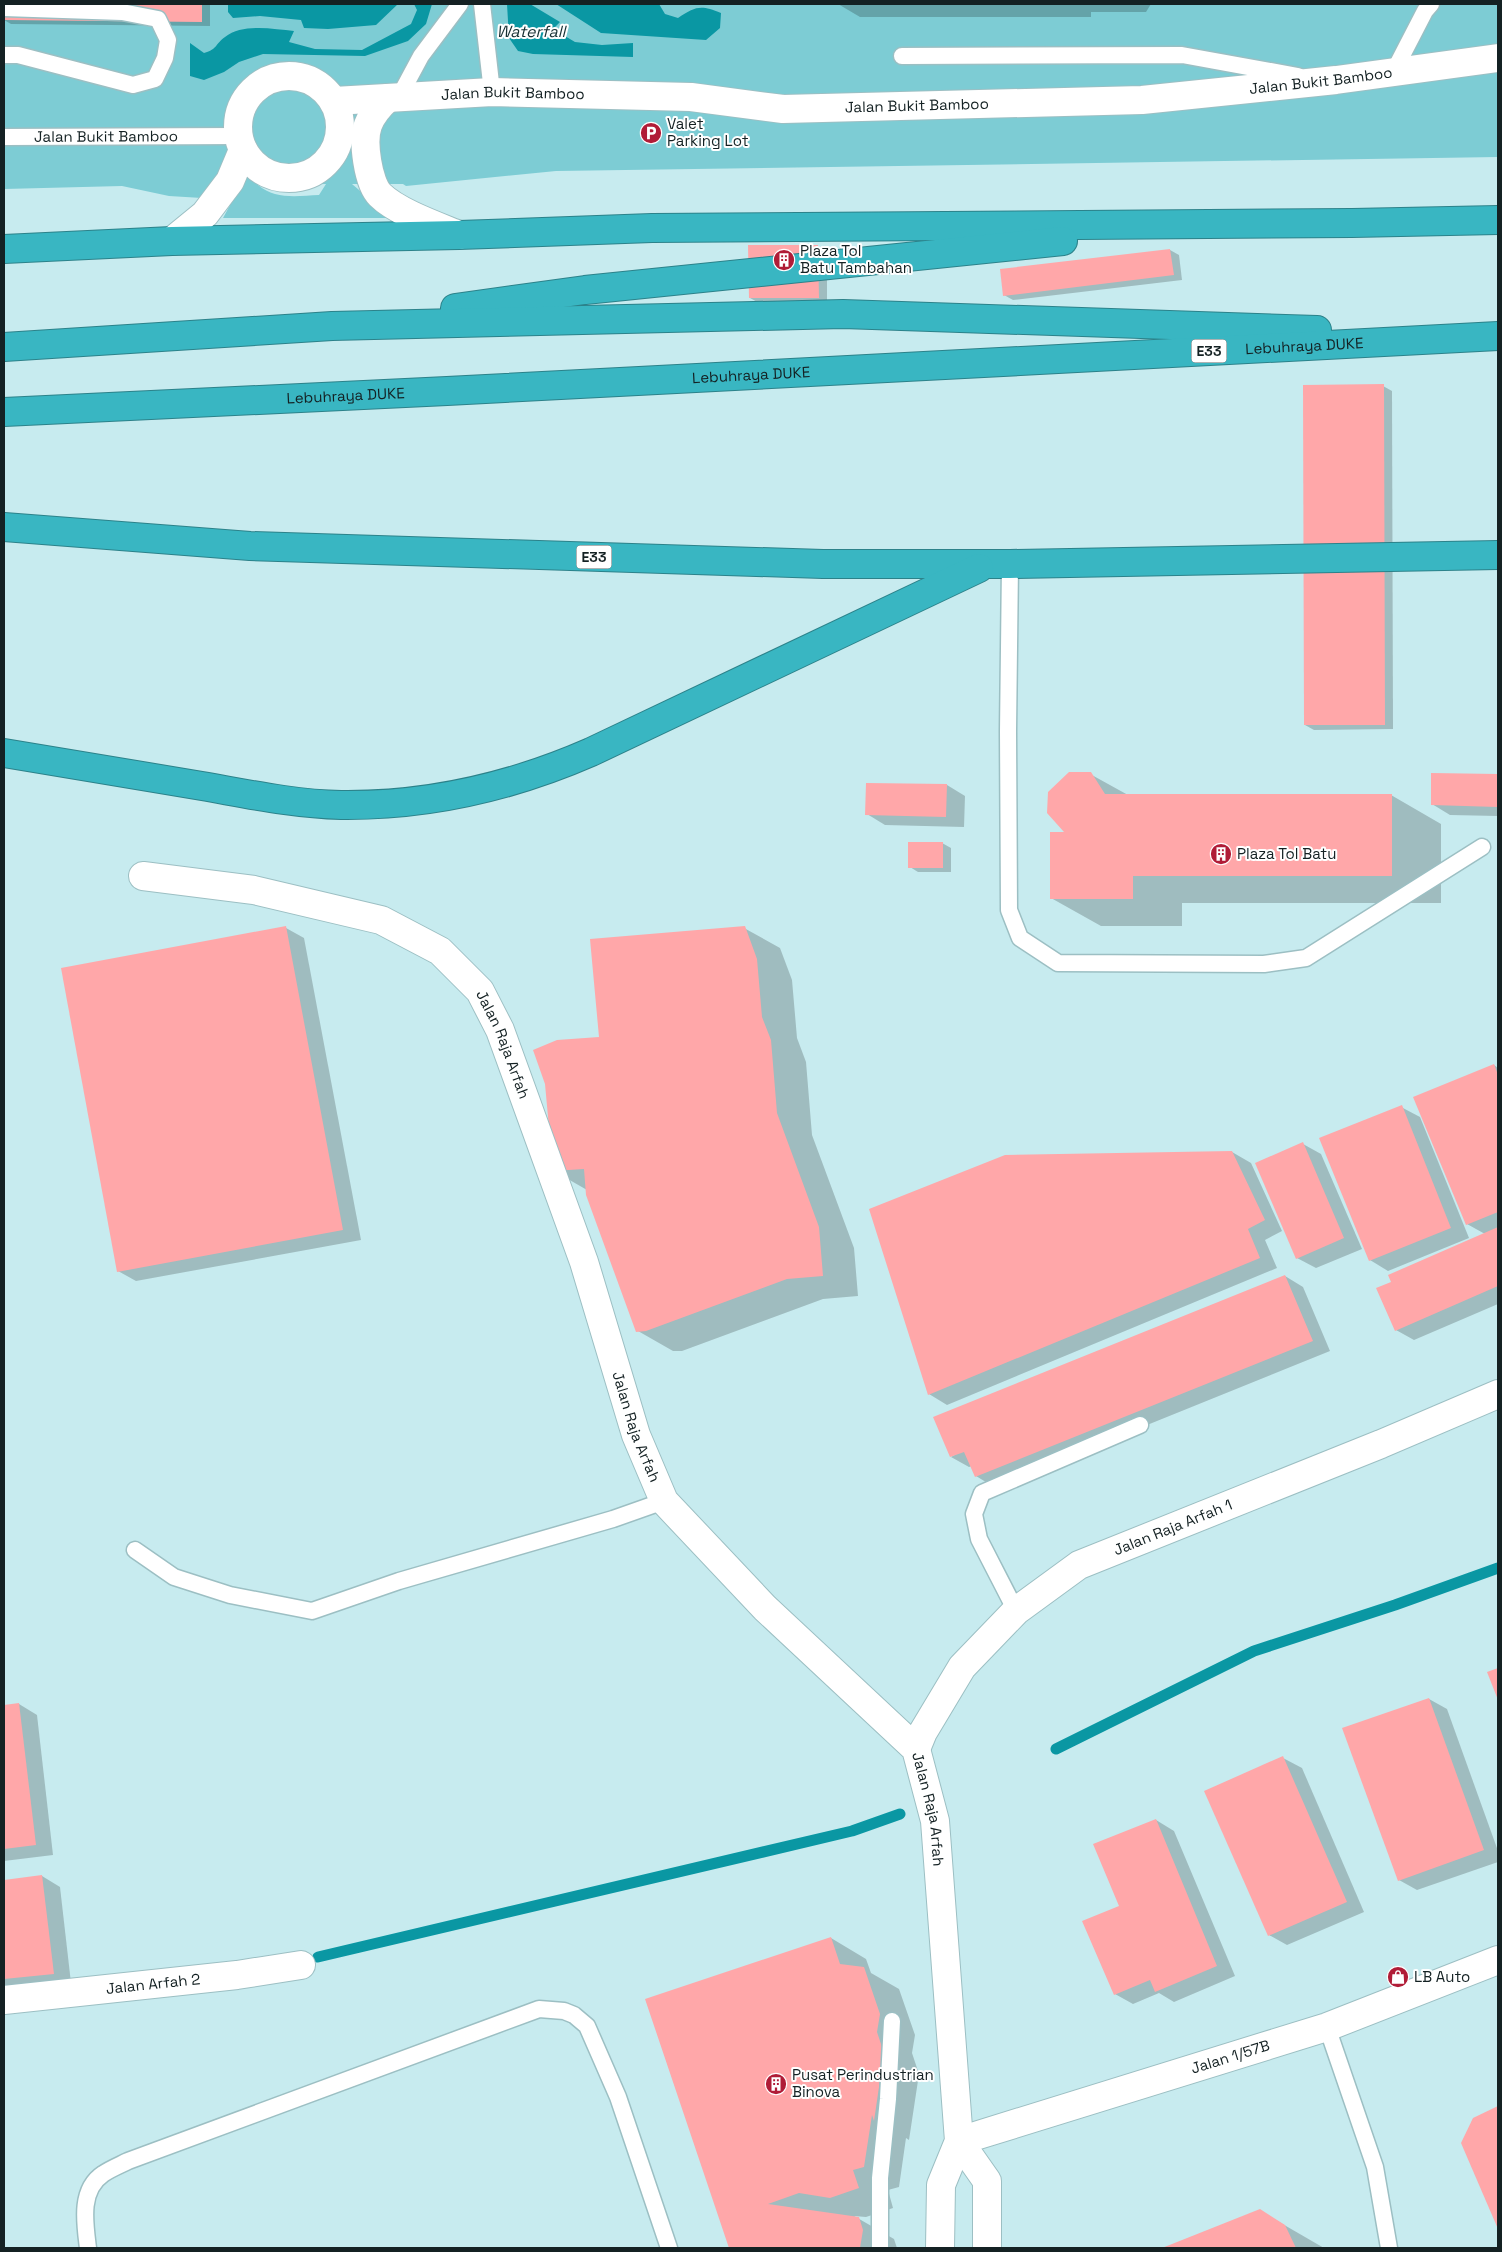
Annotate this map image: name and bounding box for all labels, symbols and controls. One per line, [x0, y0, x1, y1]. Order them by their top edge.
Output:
water label: Waterfall [496, 21, 568, 42]
street label: Jalan Bukit Bamboo [1248, 62, 1393, 98]
street label: Jalan Bukit Bamboo [440, 82, 585, 104]
street label: Jalan Bukit Bamboo [845, 94, 989, 116]
place label: Valet Parking Lot [667, 114, 749, 150]
parking icon: Valet Parking Lot [639, 121, 663, 145]
street label: Jalan Bukit Bamboo [34, 126, 178, 146]
place label: Plaza Tol Batu Tambahan [800, 241, 912, 277]
building icon: Plaza Tol Batu Tambahan [772, 248, 796, 272]
street label: Lebuhraya DUKE [1245, 333, 1364, 358]
road number: E33 [1192, 340, 1226, 362]
street label: Lebuhraya DUKE [692, 362, 811, 387]
street label: Lebuhraya DUKE [286, 383, 405, 408]
road number: E33 [576, 546, 612, 568]
building icon: Plaza Tol Batu [1209, 842, 1233, 866]
place label: Plaza Tol Batu [1237, 844, 1336, 863]
street label: Jalan Raja Arfah [472, 987, 534, 1101]
street label: Jalan Raja Arfah [608, 1369, 665, 1485]
street label: Jalan Raja Arfah 1 [1110, 1495, 1235, 1559]
street label: Jalan Raja Arfah [908, 1750, 948, 1867]
shop icon: LB Auto [1386, 1965, 1410, 1989]
place label: LB Auto [1414, 1967, 1470, 1986]
street label: Jalan Arfah 2 [105, 1969, 201, 1998]
street label: Jalan 1/57B [1188, 2035, 1272, 2078]
place label: Pusat Perindustrian Binova [792, 2065, 934, 2101]
building icon: Pusat Perindustrian Binova [764, 2072, 788, 2096]

